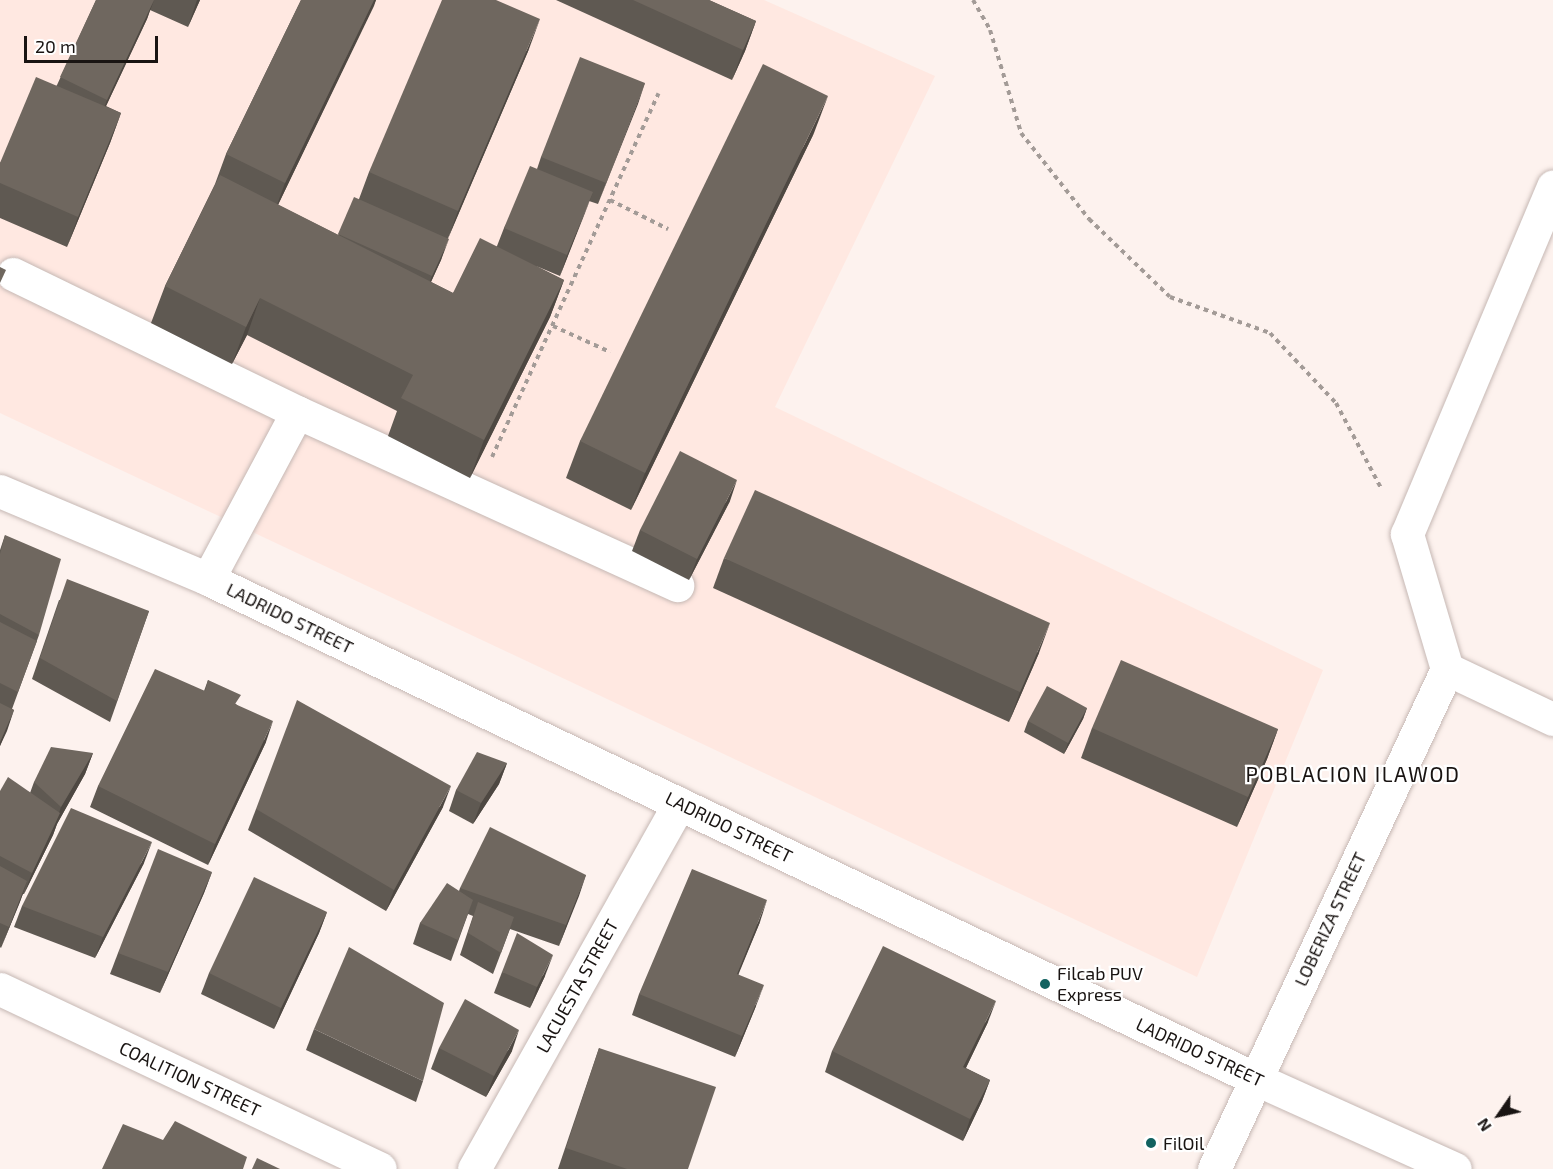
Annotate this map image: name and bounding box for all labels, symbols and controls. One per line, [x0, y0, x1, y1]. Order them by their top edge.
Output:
scale bar [27, 24, 160, 62]
text: 20 m [35, 35, 76, 57]
street label: LADRIDO STREET [223, 578, 357, 658]
district label: POBLACION ILAWOD [1246, 761, 1460, 787]
street label: LADRIDO STREET [662, 787, 796, 867]
street label: LOBERIZA STREET [1289, 848, 1371, 990]
street label: LACUESTA STREET [531, 915, 623, 1057]
place label: Filcab PUV Express [1057, 963, 1143, 1006]
marker: Filcab PUV Express [1038, 977, 1052, 991]
street label: LADRIDO STREET [1133, 1013, 1267, 1091]
street label: COALITION STREET [116, 1037, 264, 1121]
north arrow [1469, 1085, 1529, 1145]
text: N [1473, 1115, 1495, 1135]
place label: FilOil [1163, 1132, 1204, 1154]
marker: FilOil [1144, 1136, 1158, 1150]

